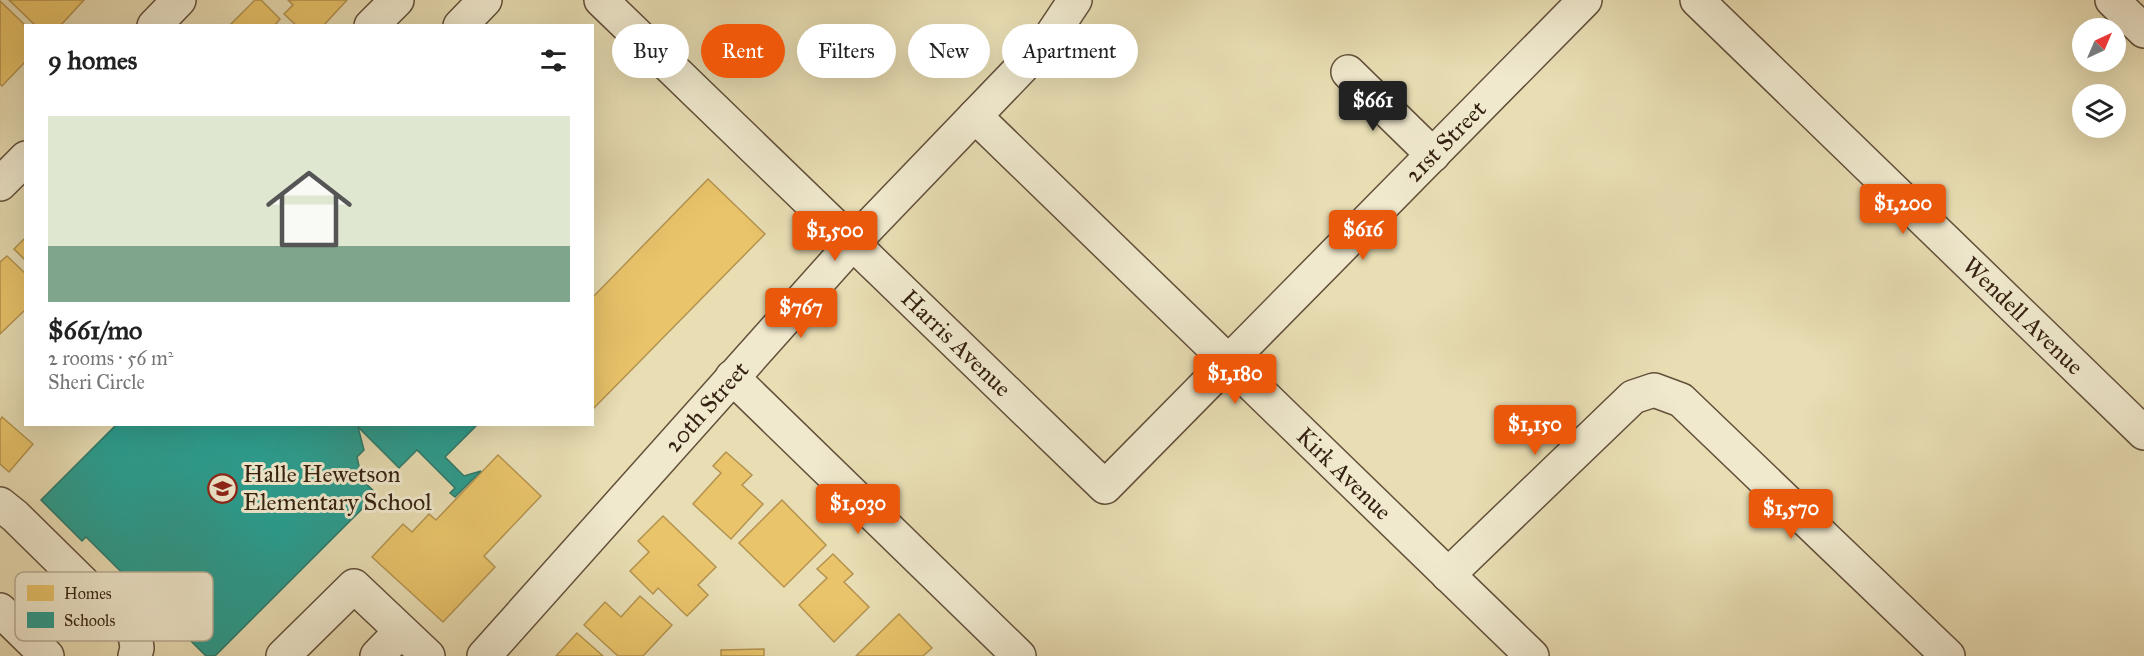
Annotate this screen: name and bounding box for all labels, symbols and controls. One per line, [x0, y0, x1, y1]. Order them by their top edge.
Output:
north arrow [2072, 18, 2126, 72]
map controls [2072, 18, 2126, 138]
chip: Buy [612, 24, 689, 78]
chip: Rent [701, 24, 785, 78]
chip: Filters [797, 24, 896, 78]
chip: New [908, 24, 990, 78]
chip: Apartment [1002, 24, 1138, 78]
text: 9 homes [48, 44, 137, 76]
icon: filters [537, 44, 570, 77]
pin: $661 [1337, 81, 1409, 132]
button: layers [2072, 84, 2126, 138]
text: $661 [1353, 88, 1393, 112]
street label: 21st Street [1399, 94, 1493, 189]
icon: home [255, 155, 363, 263]
pin: $1,200 [1854, 184, 1952, 235]
text: $1,200 [1874, 191, 1932, 215]
pin: $616 [1327, 210, 1399, 261]
pin: $1,500 [786, 211, 884, 262]
text: $616 [1343, 217, 1383, 241]
text: $1,500 [806, 218, 864, 242]
street label: Wendell Avenue [1956, 250, 2090, 381]
street label: Harris Avenue [895, 283, 1018, 403]
pin: $767 [765, 288, 837, 339]
text: $767 [779, 295, 823, 319]
text: $661/mo [48, 314, 142, 346]
text: 2 rooms · 56 m² [48, 346, 174, 370]
pin: $1,180 [1186, 354, 1284, 405]
street label: 20th Street [658, 355, 756, 459]
text: $1,180 [1207, 361, 1263, 385]
text: Sheri Circle [48, 370, 145, 394]
pin: $1,150 [1486, 405, 1584, 456]
text: $1,150 [1508, 412, 1562, 436]
street label: Kirk Avenue [1290, 421, 1398, 527]
place label: Halle Hewetson Elementary School [243, 459, 432, 517]
school or university icon: Halle Hewetson Elementary School [206, 472, 238, 504]
pin: $1,030 [809, 484, 907, 535]
pin: $1,570 [1742, 489, 1840, 540]
text: $1,030 [830, 491, 886, 515]
text: $1,570 [1763, 496, 1819, 520]
legend [15, 572, 213, 641]
text: Homes [64, 584, 112, 603]
text: Schools [64, 611, 115, 630]

